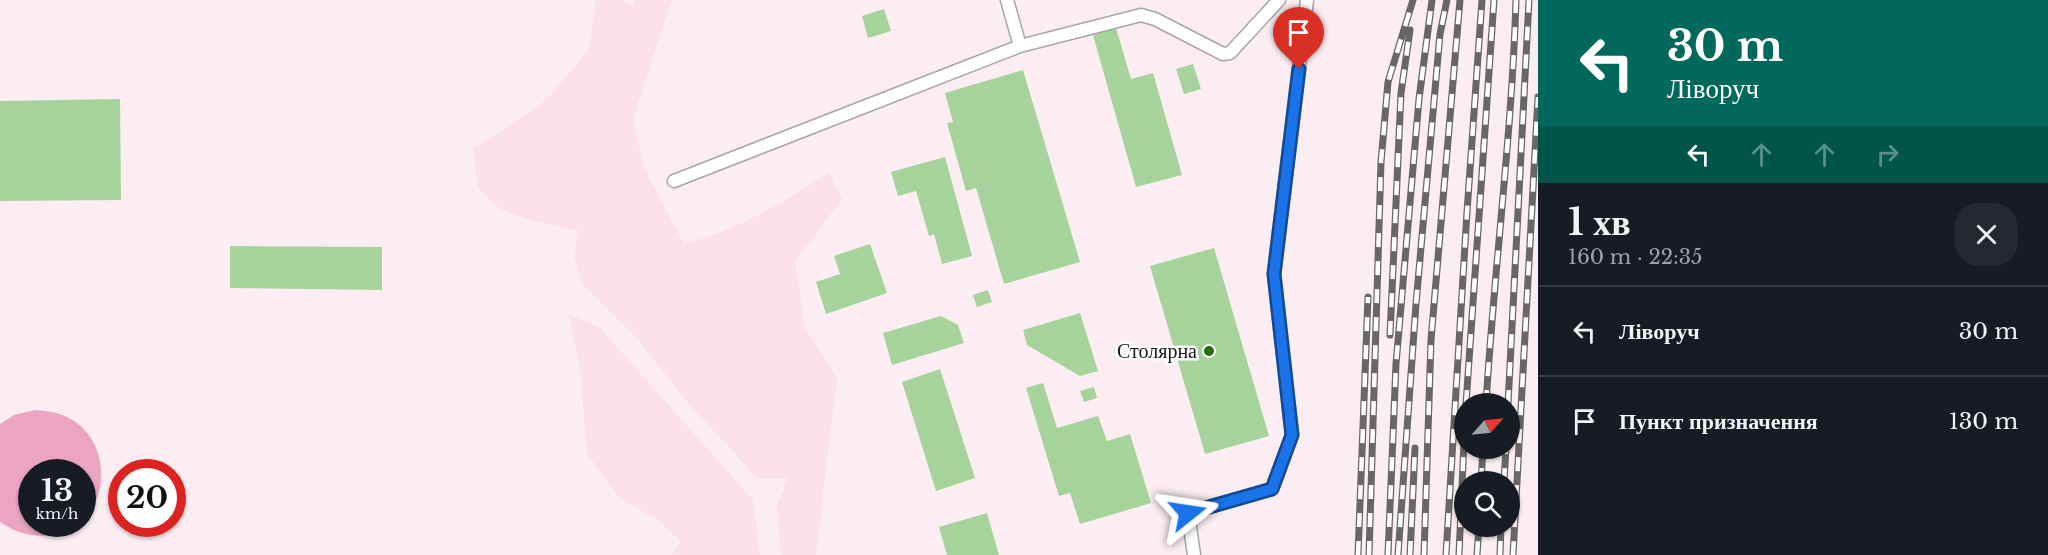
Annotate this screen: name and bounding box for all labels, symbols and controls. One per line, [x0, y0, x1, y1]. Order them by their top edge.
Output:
pin [1273, 7, 1324, 69]
icon: arrive [1282, 16, 1315, 49]
text: 30 m [1667, 20, 1783, 72]
icon: left [1568, 24, 1646, 102]
text: Ліворуч [1667, 72, 1759, 105]
icon: left [1682, 138, 1715, 171]
icon: ahead [1745, 138, 1778, 171]
icon: ahead [1808, 138, 1841, 171]
icon: right [1871, 138, 1904, 171]
text: 1 хв [1568, 200, 1631, 245]
button: close [1955, 203, 2018, 266]
text: 160 m · 22:35 [1568, 245, 1702, 269]
icon: left [1568, 315, 1601, 348]
text: Ліворуч [1619, 318, 1700, 345]
text: 30 m [1959, 318, 2018, 345]
place label: Столярна [1117, 339, 1197, 363]
marker: Столярна [1202, 344, 1216, 358]
north arrow [1454, 393, 1520, 459]
map controls [1454, 393, 1520, 537]
icon: arrive [1568, 405, 1601, 438]
text: Пункт призначення [1619, 408, 1818, 435]
text: 130 m [1949, 408, 2018, 435]
speed limit sign: 20 [108, 459, 186, 537]
button: search [1454, 471, 1520, 537]
text: 13 [41, 472, 73, 509]
position arrow [1156, 481, 1220, 545]
text: km/h [36, 504, 78, 523]

